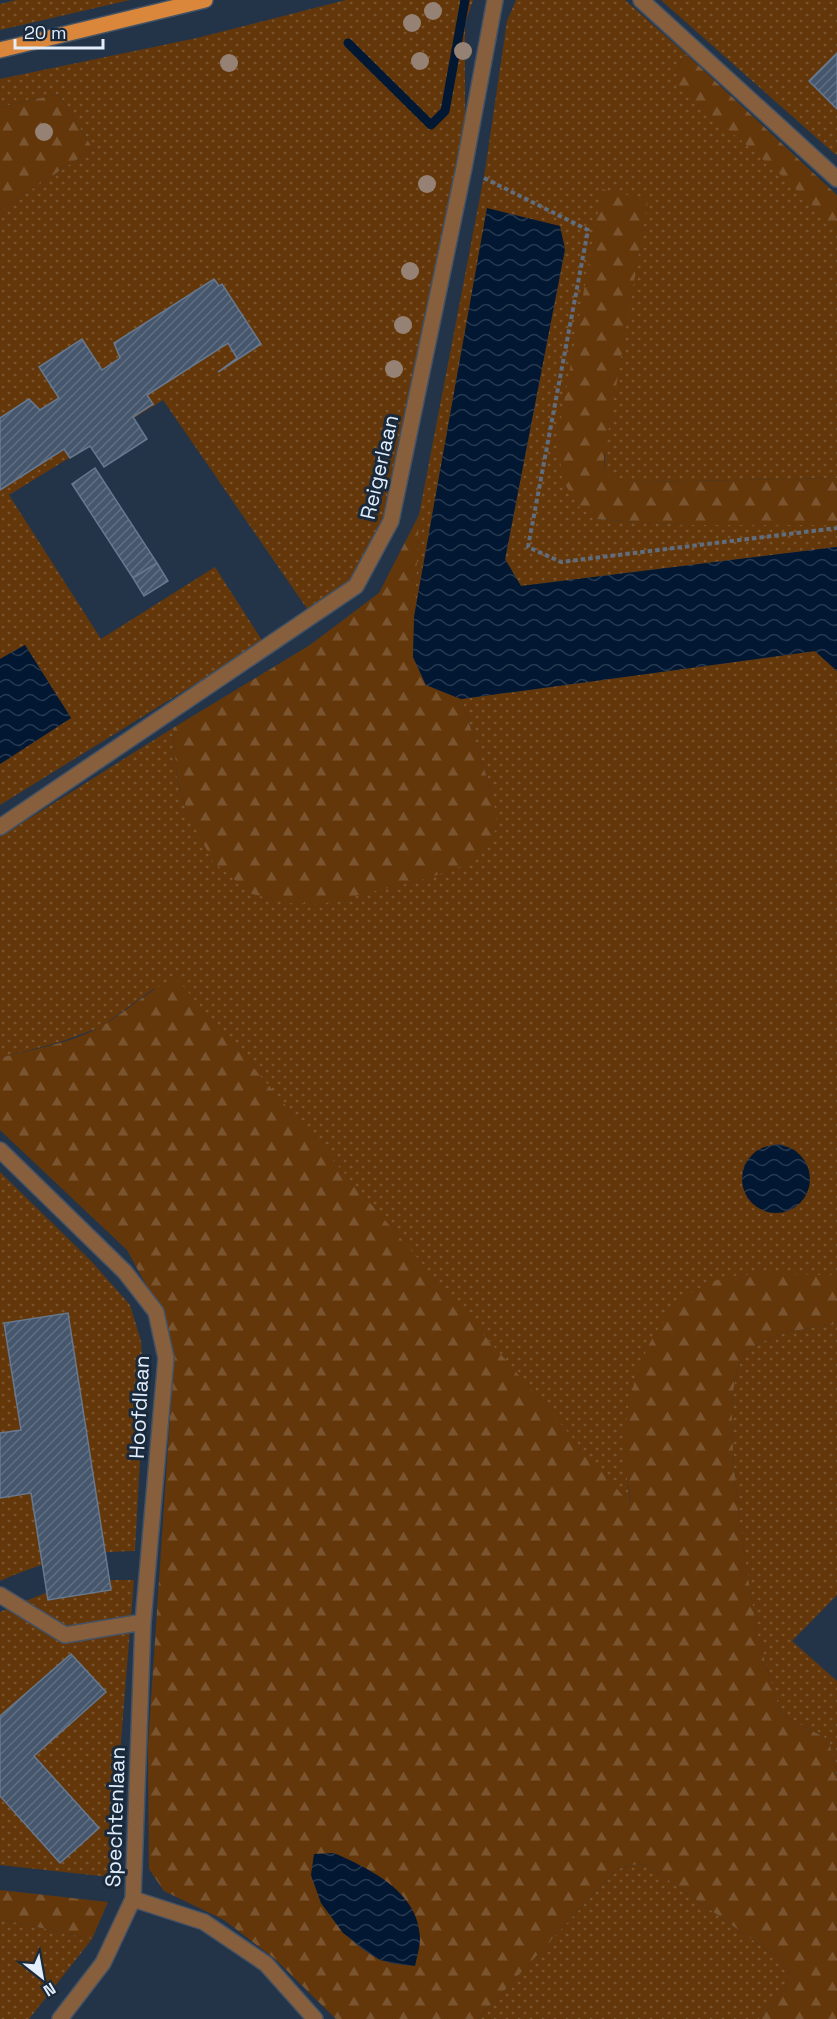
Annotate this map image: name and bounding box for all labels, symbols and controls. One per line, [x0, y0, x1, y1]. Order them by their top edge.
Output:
scale bar [15, 12, 104, 50]
text: 20 m [24, 21, 67, 44]
street label: Reigerlaan [354, 412, 404, 522]
street label: Hoofdlaan [123, 1354, 155, 1460]
street label: Spechtenlaan [99, 1746, 131, 1888]
north arrow [12, 1947, 72, 2007]
text: N [39, 1978, 59, 2001]

